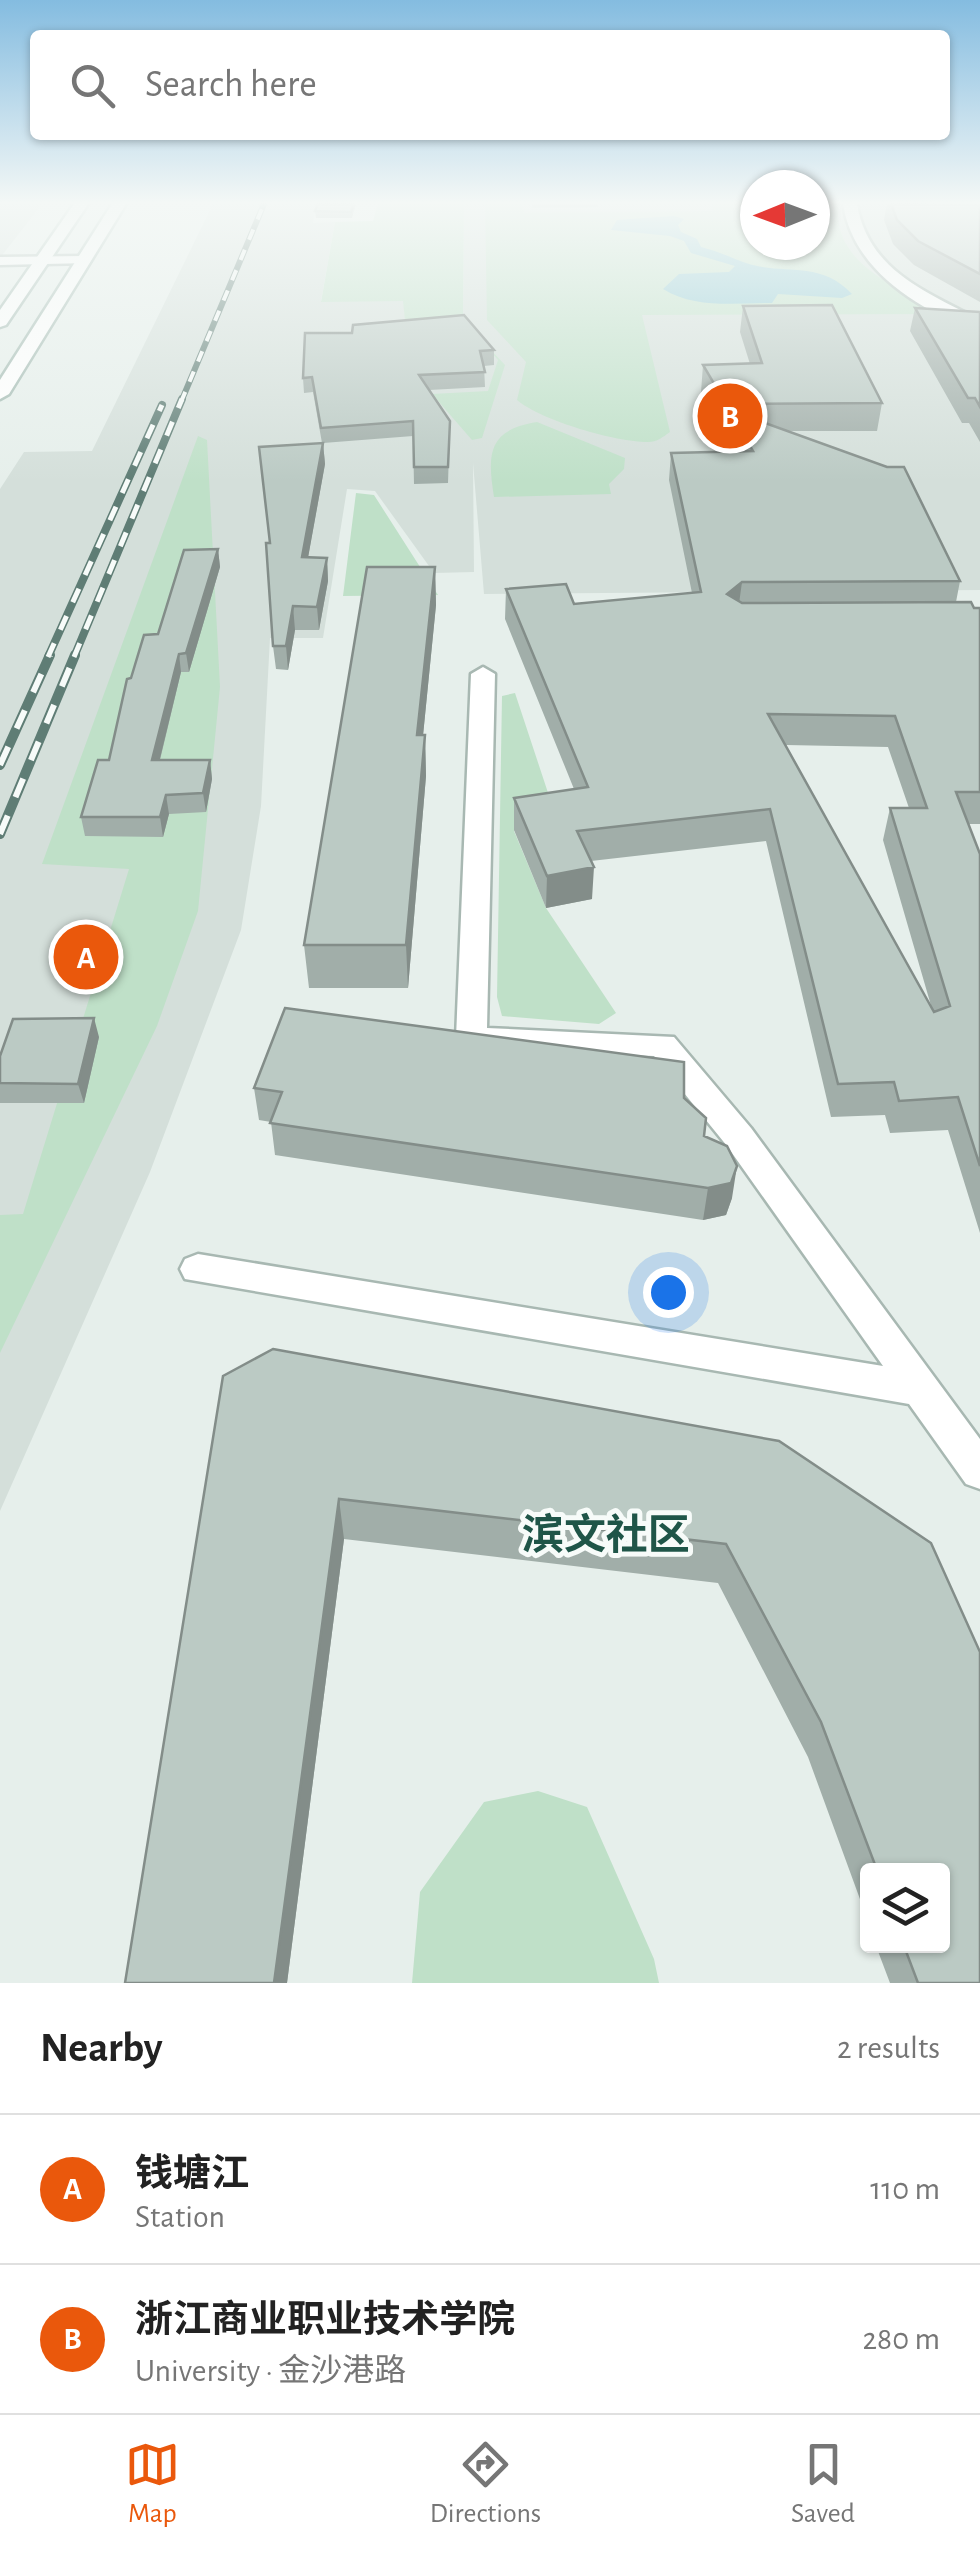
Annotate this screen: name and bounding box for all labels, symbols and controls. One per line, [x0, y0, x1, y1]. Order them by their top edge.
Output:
search box [30, 30, 950, 140]
icon: search [65, 58, 120, 113]
text: Search here [145, 66, 317, 104]
north arrow [740, 170, 830, 260]
pin: B [698, 378, 762, 454]
pin: A [54, 920, 118, 994]
your location [643, 1267, 694, 1318]
district label: 滨文社区 [522, 1512, 690, 1557]
map controls [860, 1863, 950, 1953]
button: layers [860, 1863, 950, 1953]
text: Nearby [40, 2027, 163, 2069]
text: 2 results [837, 2032, 940, 2064]
text: 钱塘江 [135, 2156, 249, 2194]
text: A [63, 2173, 82, 2205]
text: 110 m [870, 2173, 940, 2205]
text: Station [135, 2201, 225, 2233]
text: 浙江商业职业技术学院 [135, 2302, 515, 2340]
text: B [63, 2323, 82, 2355]
text: 280 m [862, 2323, 940, 2355]
text: University · 金沙港路 [135, 2355, 406, 2387]
tab: Map [125, 2437, 180, 2531]
tab: Directions [430, 2437, 541, 2531]
tab: Saved [791, 2437, 855, 2531]

